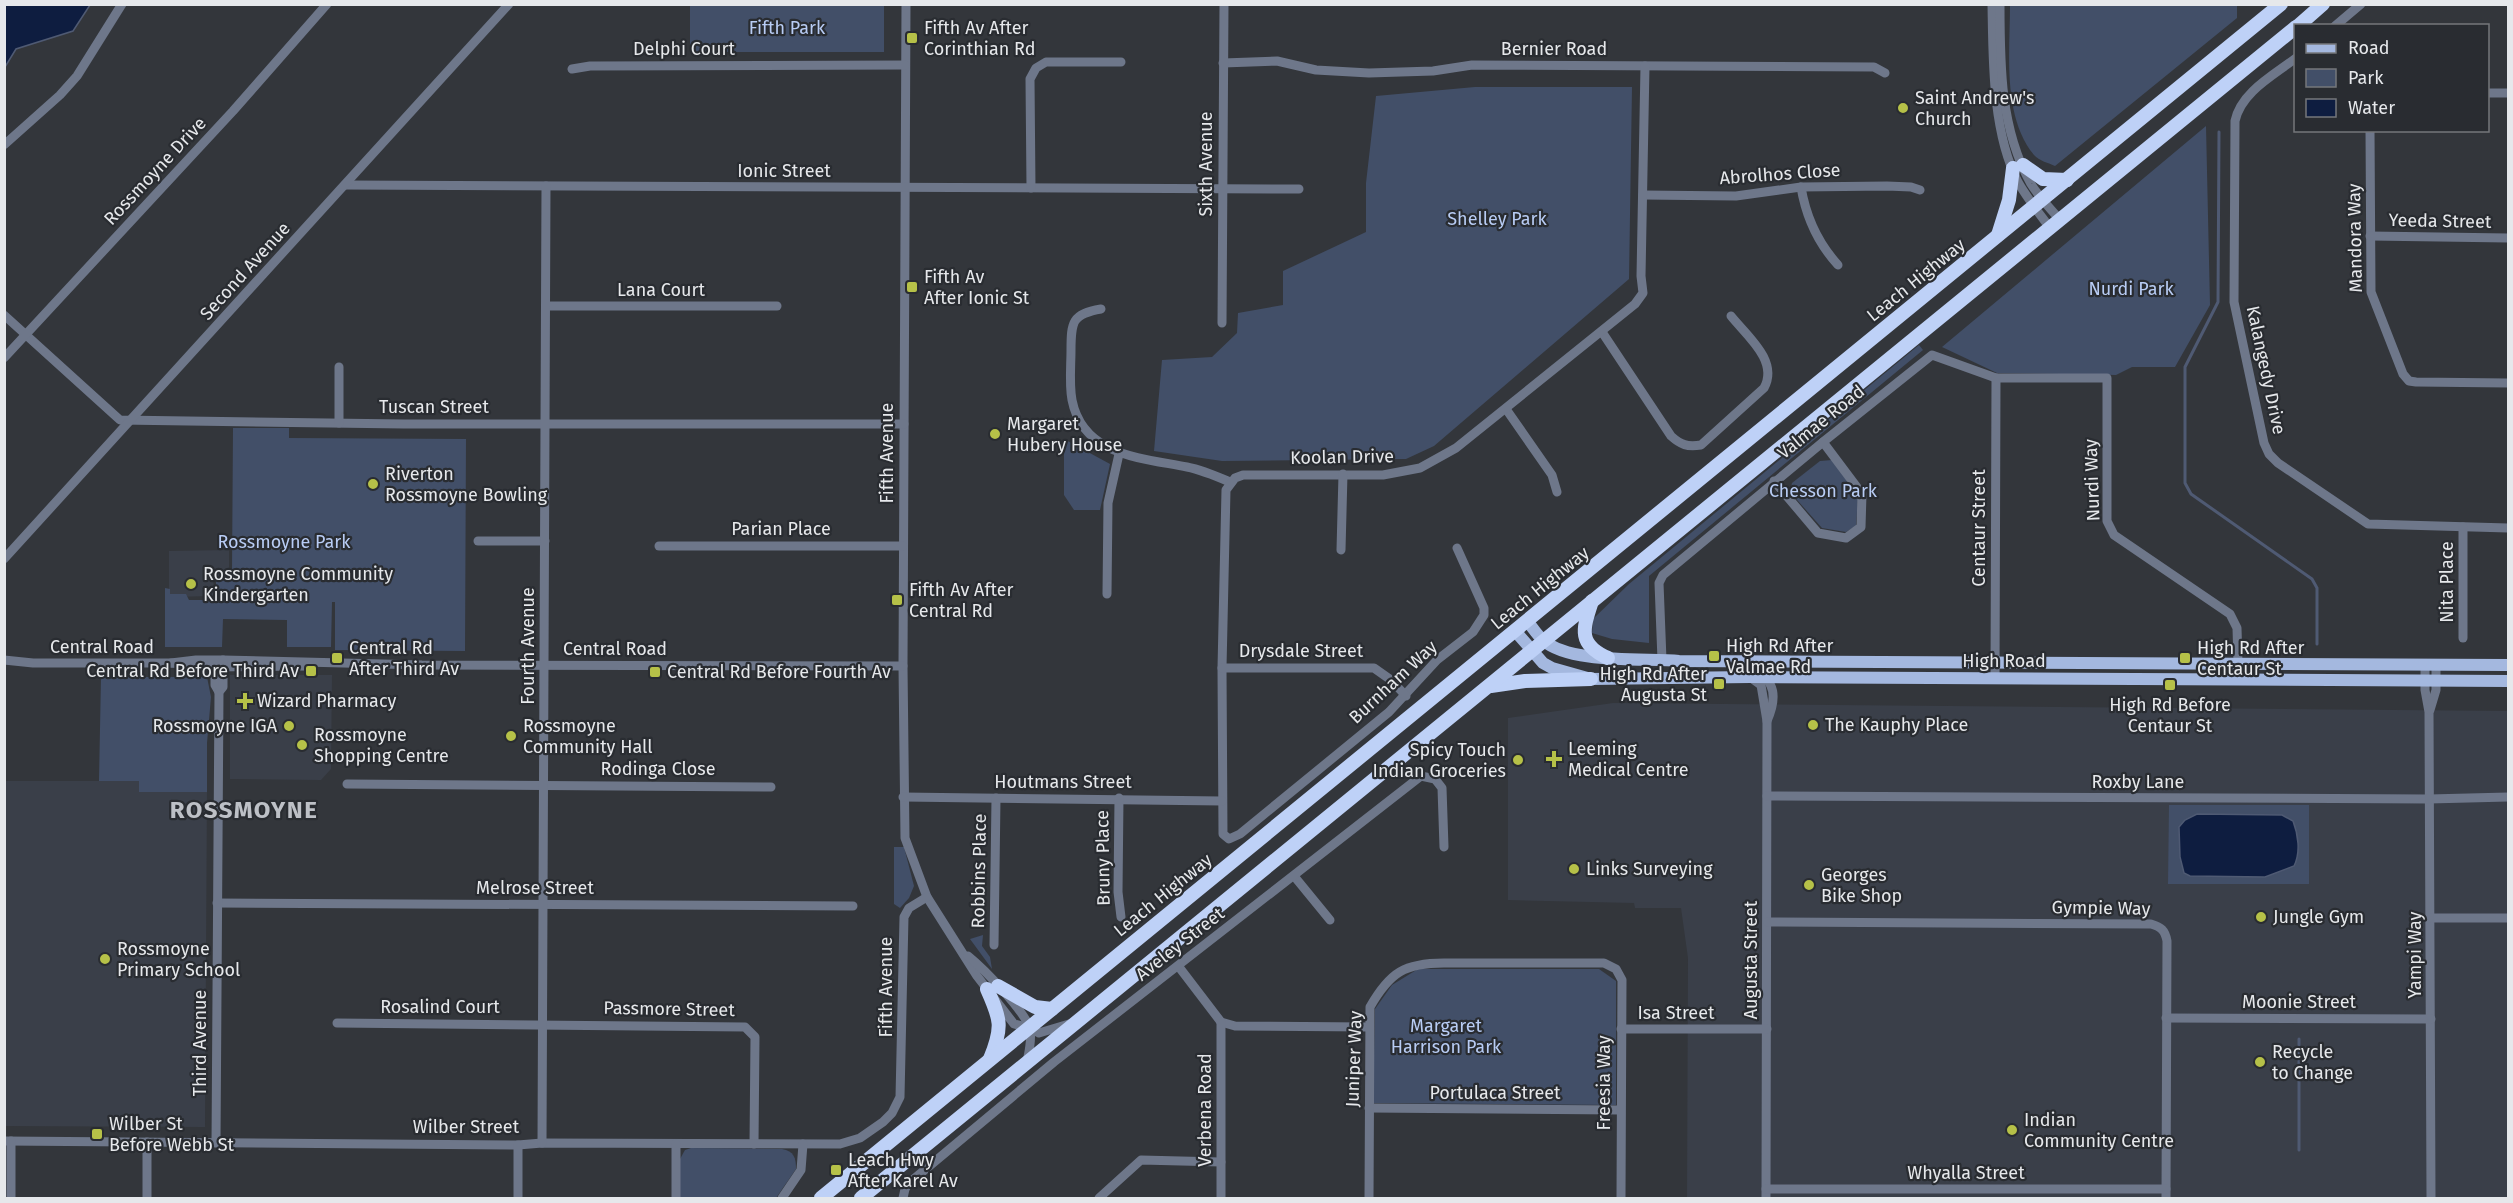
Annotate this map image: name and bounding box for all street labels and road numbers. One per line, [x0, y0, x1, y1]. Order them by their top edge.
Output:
street label: Delphi Court [633, 38, 735, 60]
street label: Bernier Road [1501, 38, 1607, 60]
street label: Sixth Avenue [1195, 111, 1217, 217]
street label: Rossmoyne Drive [99, 112, 211, 230]
street label: Abrolhos Close [1719, 159, 1841, 189]
street label: Ionic Street [737, 160, 831, 182]
street label: Mandora Way [2343, 183, 2367, 293]
street label: Yeeda Street [2389, 209, 2492, 233]
street label: Second Avenue [195, 217, 295, 325]
street label: Leach Highway [1862, 234, 1970, 326]
street label: Lana Court [617, 279, 705, 301]
street label: Kalangedy Drive [2242, 304, 2290, 436]
street label: Valmae Road [1773, 380, 1869, 464]
street label: Tuscan Street [379, 396, 489, 418]
street label: Fifth Avenue [876, 403, 898, 503]
street label: Nurdi Way [2080, 438, 2104, 522]
street label: Koolan Drive [1290, 445, 1394, 469]
street label: Centaur Street [1968, 469, 1990, 587]
street label: Parian Place [731, 518, 831, 540]
street label: Nita Place [2436, 541, 2458, 623]
street label: Leach Highway [1486, 542, 1594, 634]
street label: Fourth Avenue [517, 587, 539, 705]
street label: Central Road [50, 636, 154, 658]
street label: Burnham Way [1344, 636, 1442, 728]
street label: Central Road [563, 638, 667, 660]
street label: Drysdale Street [1239, 640, 1364, 662]
street label: High Road [1962, 650, 2046, 672]
street label: Rodinga Close [601, 758, 715, 780]
street label: Houtmans Street [994, 771, 1132, 793]
street label: Roxby Lane [2092, 771, 2184, 793]
street label: Bruny Place [1091, 810, 1115, 906]
street label: Robbins Place [967, 814, 991, 928]
street label: Leach Highway [1109, 849, 1217, 941]
street label: Melrose Street [476, 877, 594, 899]
street label: Gympie Way [2051, 896, 2151, 920]
street label: Augusta Street [1740, 900, 1762, 1019]
street label: Aveley Street [1131, 902, 1229, 985]
street label: Yampi Way [2404, 911, 2426, 998]
street label: Fifth Avenue [875, 937, 897, 1037]
street label: Third Avenue [189, 990, 211, 1096]
street label: Moonie Street [2242, 991, 2357, 1013]
street label: Rosalind Court [380, 996, 500, 1018]
street label: Passmore Street [603, 997, 735, 1021]
street label: Isa Street [1638, 1002, 1715, 1024]
street label: Juniper Way [1341, 1010, 1367, 1108]
street label: Freesia Way [1593, 1035, 1615, 1131]
street label: Verbena Road [1194, 1053, 1216, 1167]
street label: Portulaca Street [1429, 1082, 1561, 1104]
street label: Wilber Street [413, 1116, 520, 1138]
street label: Whyalla Street [1907, 1162, 2025, 1184]

